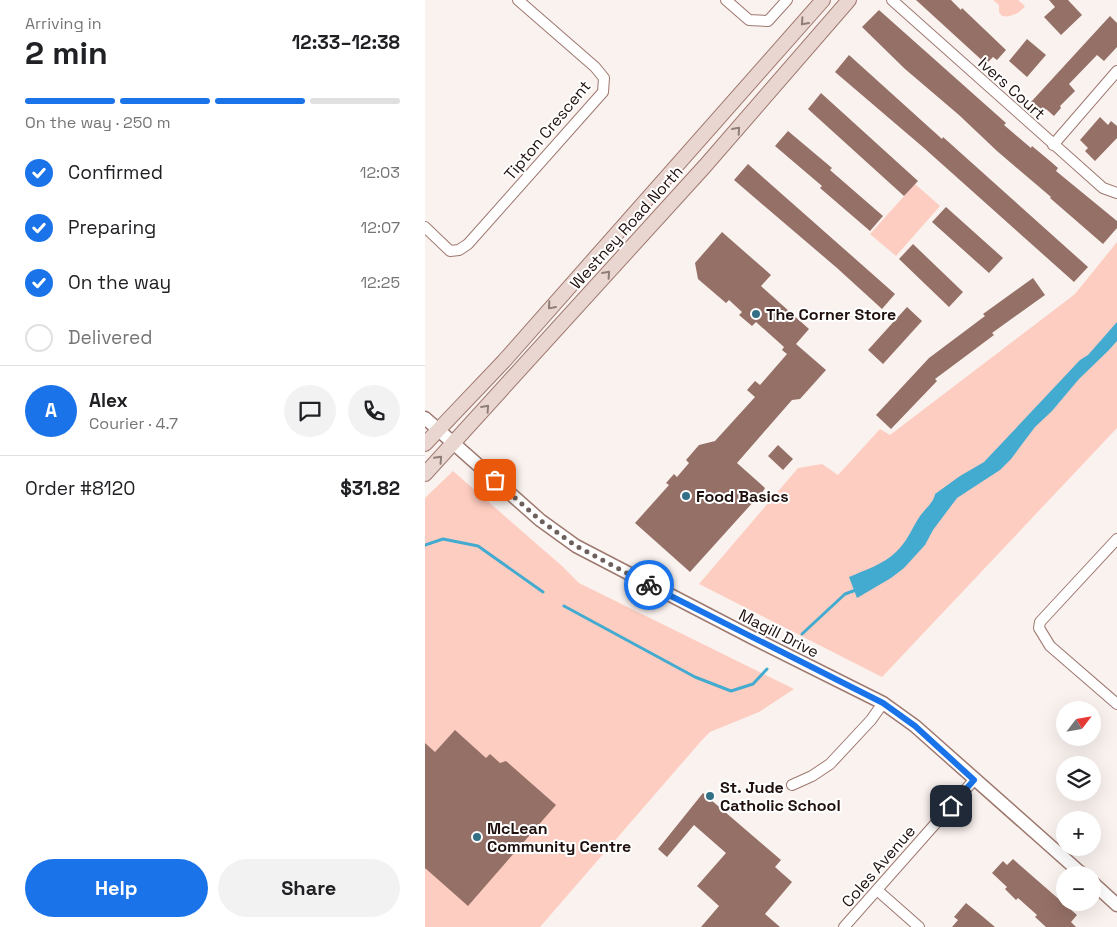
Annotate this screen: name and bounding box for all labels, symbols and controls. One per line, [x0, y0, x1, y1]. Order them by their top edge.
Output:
text: Arriving in [25, 13, 102, 34]
one-way arrow [800, 16, 809, 25]
text: 12:33–12:38 [292, 30, 400, 55]
text: 2 min [25, 33, 108, 73]
street label: Ivers Court [974, 53, 1050, 124]
street label: Tipton Crescent [499, 76, 595, 185]
text: On the way · 250 m [25, 112, 170, 133]
one-way arrow [731, 126, 740, 135]
icon: check [25, 159, 53, 187]
text: Confirmed [68, 160, 163, 185]
street label: Westney Road North [565, 161, 687, 293]
text: 12:03 [360, 162, 400, 183]
icon: check [25, 214, 53, 242]
text: Preparing [68, 215, 156, 240]
text: 12:07 [361, 217, 400, 238]
icon: check [25, 269, 53, 297]
text: On the way [68, 270, 171, 295]
one-way arrow [601, 271, 610, 280]
text: 12:25 [360, 272, 400, 293]
one-way arrow [548, 300, 557, 309]
place label: The Corner Store [766, 304, 896, 325]
marker: The Corner Store [750, 308, 762, 320]
text: Delivered [68, 325, 153, 350]
button: chat [284, 385, 336, 437]
button: phone [348, 385, 400, 437]
text: Alex [89, 388, 128, 413]
text: A [45, 398, 57, 423]
one-way arrow [480, 404, 489, 413]
text: Courier · 4.7 [89, 413, 178, 434]
one-way arrow [433, 456, 442, 465]
pin [474, 459, 516, 501]
icon: bag [481, 466, 509, 494]
text: Order #8120 [25, 476, 135, 501]
text: $31.82 [340, 476, 400, 501]
place label: Food Basics [696, 486, 789, 507]
marker: Food Basics [680, 490, 692, 502]
courier [624, 560, 674, 610]
icon: bike [635, 571, 663, 599]
street label: Magill Drive [735, 604, 822, 663]
north arrow [1056, 701, 1101, 746]
map controls [1056, 701, 1101, 911]
button: layers [1056, 756, 1101, 801]
place label: St. Jude Catholic School [720, 777, 841, 816]
pin [930, 785, 972, 827]
marker: St. Jude Catholic School [704, 790, 716, 802]
icon: home [937, 792, 965, 820]
button: + [1056, 811, 1101, 856]
place label: McLean Community Centre [487, 818, 631, 857]
street label: Coles Avenue [837, 821, 920, 912]
marker: McLean Community Centre [471, 831, 483, 843]
button: Help [25, 859, 208, 917]
button: Share [218, 859, 400, 917]
button: − [1056, 866, 1101, 911]

